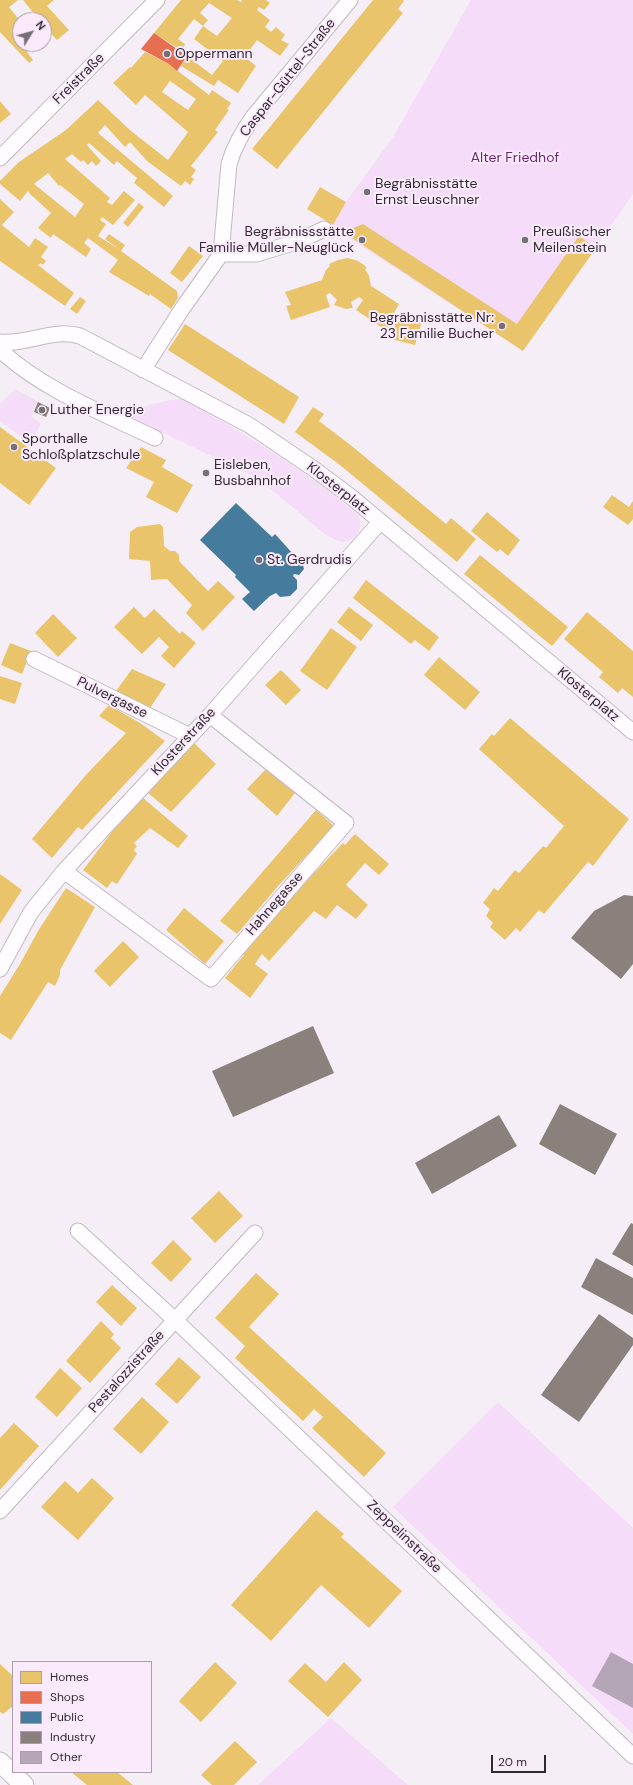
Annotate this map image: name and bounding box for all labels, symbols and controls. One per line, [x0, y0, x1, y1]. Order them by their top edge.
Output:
north arrow [12, 12, 52, 52]
street label: Caspar-Güttel-Straße [237, 16, 339, 140]
text: N [33, 18, 49, 33]
place label: Oppermann [175, 46, 253, 62]
marker: Oppermann [162, 49, 172, 59]
street label: Freistraße [50, 50, 108, 108]
park label: Alter Friedhof [471, 150, 559, 166]
place label: Begräbnisstätte Ernst Leuschner [375, 176, 479, 208]
marker: Begräbnisstätte Ernst Leuschner [362, 187, 372, 197]
place label: Begräbnissstätte Familie Müller-Neuglück [199, 224, 354, 256]
place label: Preußischer Meilenstein [533, 224, 611, 256]
marker: Begräbnissstätte Familie Müller-Neuglück [357, 235, 367, 245]
marker: Preußischer Meilenstein [520, 235, 530, 245]
place label: Begräbnisstätte Nr: 23 Familie Bucher [370, 310, 494, 342]
marker: Begräbnisstätte Nr: 23 Familie Bucher [497, 321, 507, 331]
place label: Luther Energie [50, 402, 144, 418]
marker: Luther Energie [37, 405, 47, 415]
place label: Sporthalle Schloßplatzschule [22, 431, 140, 464]
marker: Sporthalle Schloßplatzschule [9, 442, 19, 452]
place label: Eisleben, Busbahnhof [214, 457, 291, 490]
street label: Klosterplatz [303, 459, 373, 519]
marker: Eisleben, Busbahnhof [201, 468, 211, 478]
place label: St. Gerdrudis [267, 552, 352, 568]
marker: St. Gerdrudis [254, 555, 264, 565]
street label: Klosterplatz [554, 664, 622, 726]
street label: Pulvergasse [74, 674, 150, 722]
street label: Klosterstraße [148, 705, 220, 779]
street label: Hahnegasse [243, 869, 307, 939]
street label: Pestalozzistraße [86, 1327, 168, 1417]
street label: Zeppelinstraße [363, 1497, 445, 1577]
legend [12, 1661, 152, 1773]
text: Homes [50, 1669, 89, 1685]
text: Shops [50, 1689, 85, 1705]
text: Public [50, 1709, 84, 1725]
text: Industry [50, 1729, 96, 1745]
scale bar [493, 1747, 548, 1773]
text: Other [50, 1749, 82, 1765]
text: 20 m [498, 1754, 527, 1770]

